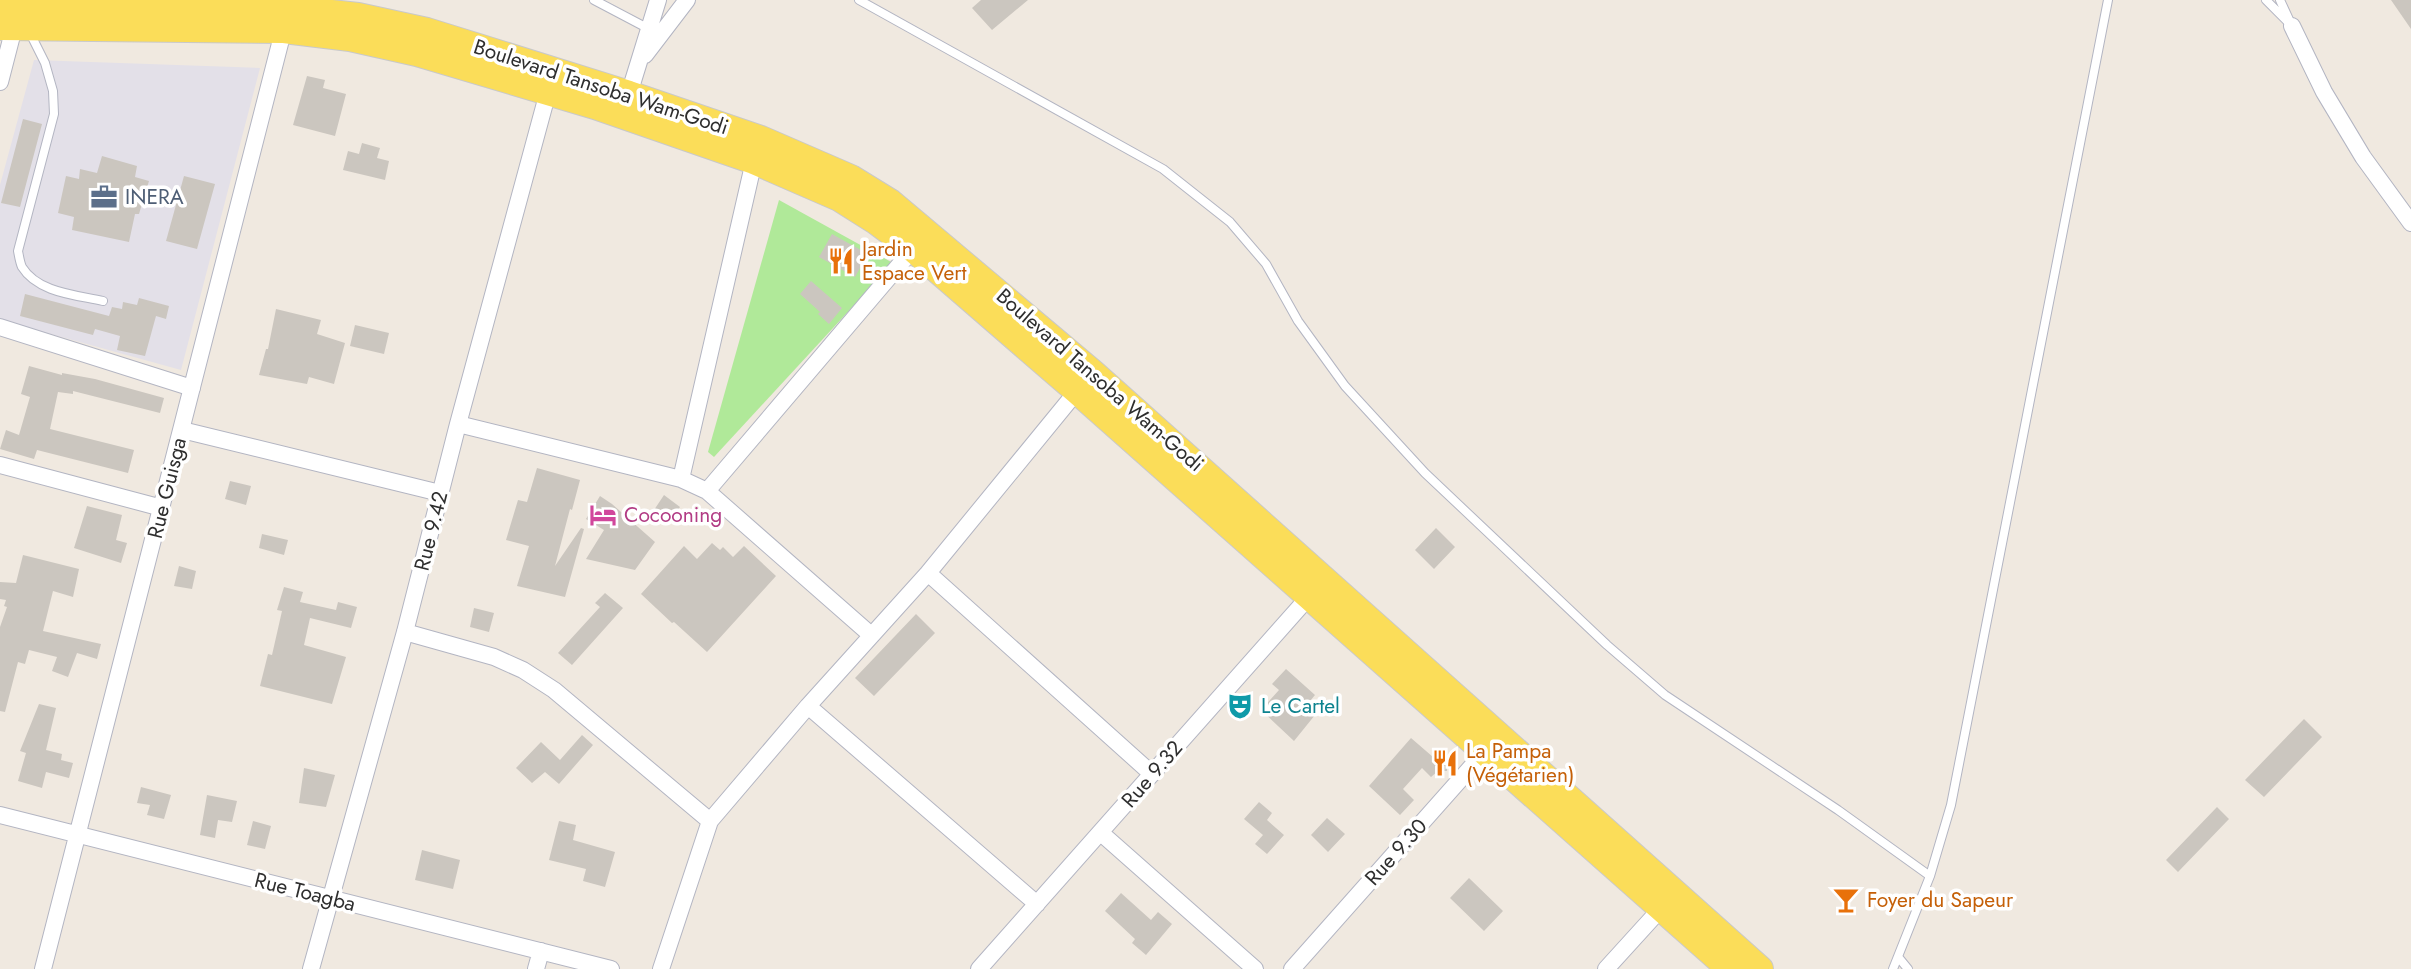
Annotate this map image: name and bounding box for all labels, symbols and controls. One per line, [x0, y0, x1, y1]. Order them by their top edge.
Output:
street label: Boulevard Tansoba Wam-Godi [470, 32, 732, 142]
office icon: INERA [89, 182, 119, 212]
place label: INERA [125, 182, 184, 212]
place label: Jardin Espace Vert [859, 234, 966, 288]
restaurant icon: Jardin Espace Vert [826, 246, 856, 276]
street label: Boulevard Tansoba Wam-Godi [990, 281, 1210, 479]
street label: Rue Guisga [140, 434, 194, 542]
street label: Rue 9.42 [407, 488, 455, 574]
hotel icon: Cocooning [588, 500, 618, 530]
place label: Cocooning [624, 500, 722, 530]
theatre icon: Le Cartel [1225, 691, 1255, 721]
place label: Le Cartel [1261, 691, 1340, 721]
street label: Rue 9.32 [1114, 734, 1190, 814]
place label: La Pampa (Végétarien) [1466, 736, 1574, 790]
restaurant icon: La Pampa (Végétarien) [1430, 748, 1460, 778]
street label: Rue 9.30 [1358, 812, 1434, 892]
street label: Rue Toagba [251, 865, 359, 919]
bar icon: Foyer du Sapeur [1831, 885, 1861, 915]
place label: Foyer du Sapeur [1867, 885, 2014, 915]

